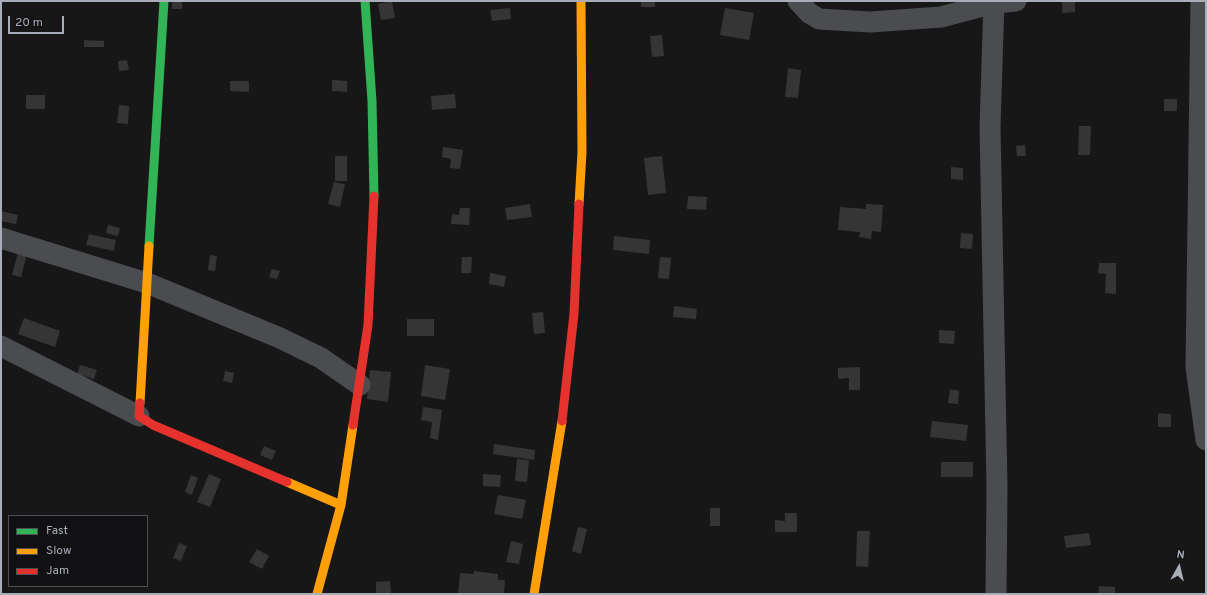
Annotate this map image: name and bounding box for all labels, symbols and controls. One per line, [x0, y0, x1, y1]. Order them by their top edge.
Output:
scale bar [10, 8, 66, 34]
text: 20 m [15, 15, 43, 31]
legend [8, 515, 148, 587]
text: Fast [46, 523, 68, 539]
text: Slow [46, 543, 72, 559]
north arrow [1159, 547, 1199, 587]
text: N [1176, 548, 1186, 563]
text: Jam [46, 563, 69, 579]

